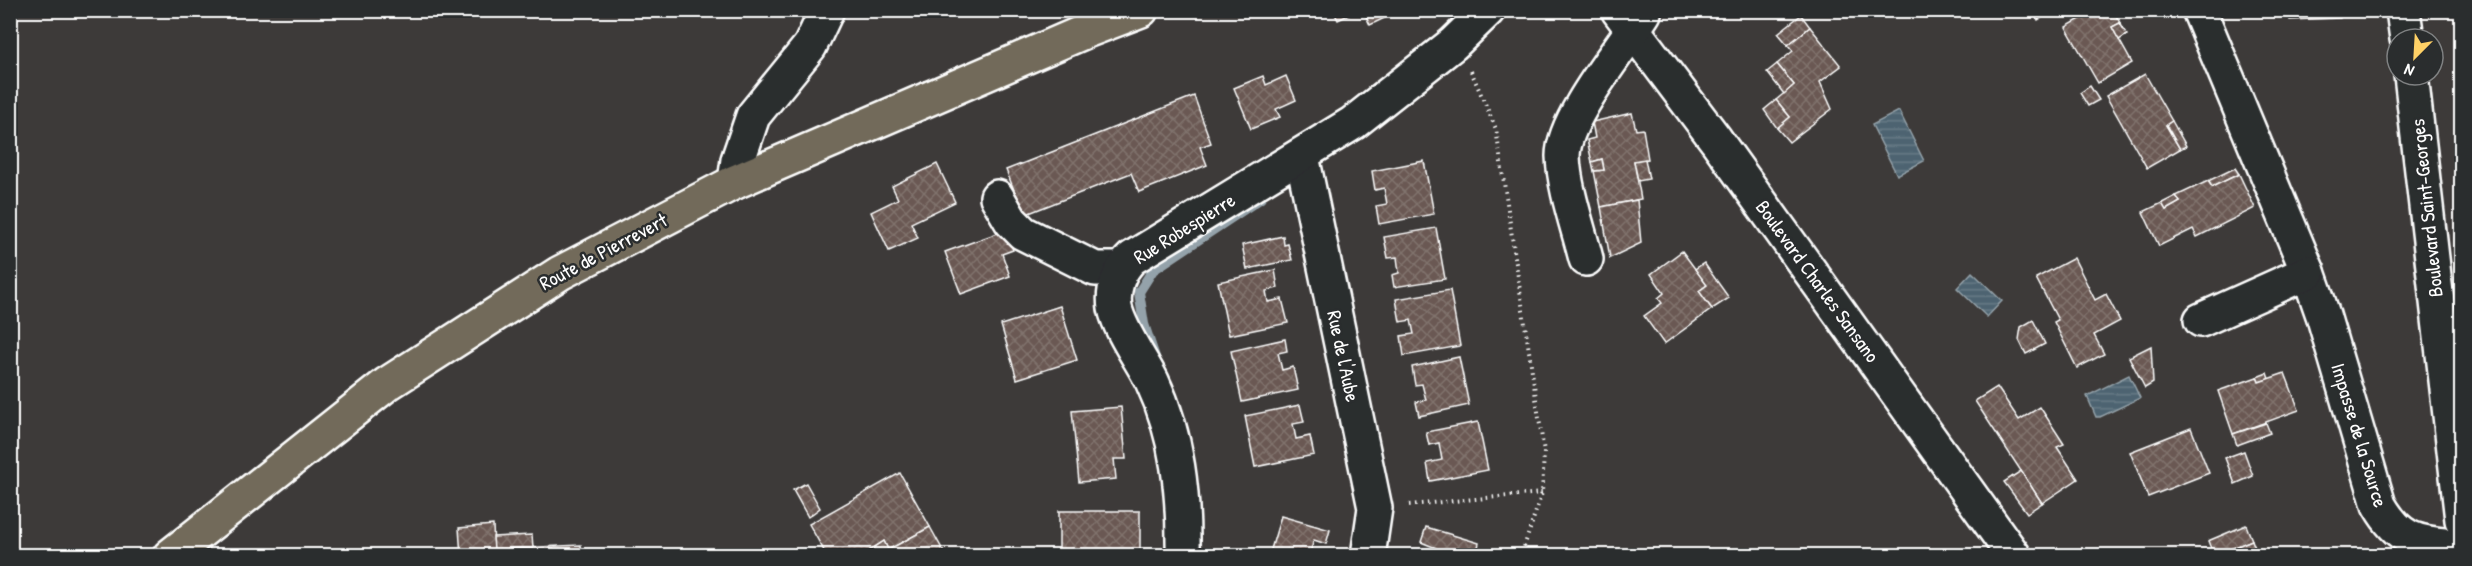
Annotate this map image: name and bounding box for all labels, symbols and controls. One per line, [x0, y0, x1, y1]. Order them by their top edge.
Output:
north arrow [2385, 27, 2445, 87]
text: N [2400, 59, 2417, 82]
street label: Boulevard Saint-Georges [2403, 117, 2449, 298]
street label: Rue Robespierre [1128, 186, 1240, 270]
street label: Boulevard Charles Sansano [1750, 194, 1886, 368]
street label: Route de Pierrevert [534, 205, 673, 296]
street label: Rue de l'Aube [1321, 308, 1367, 404]
street label: Impasse de la Source [2325, 360, 2395, 510]

